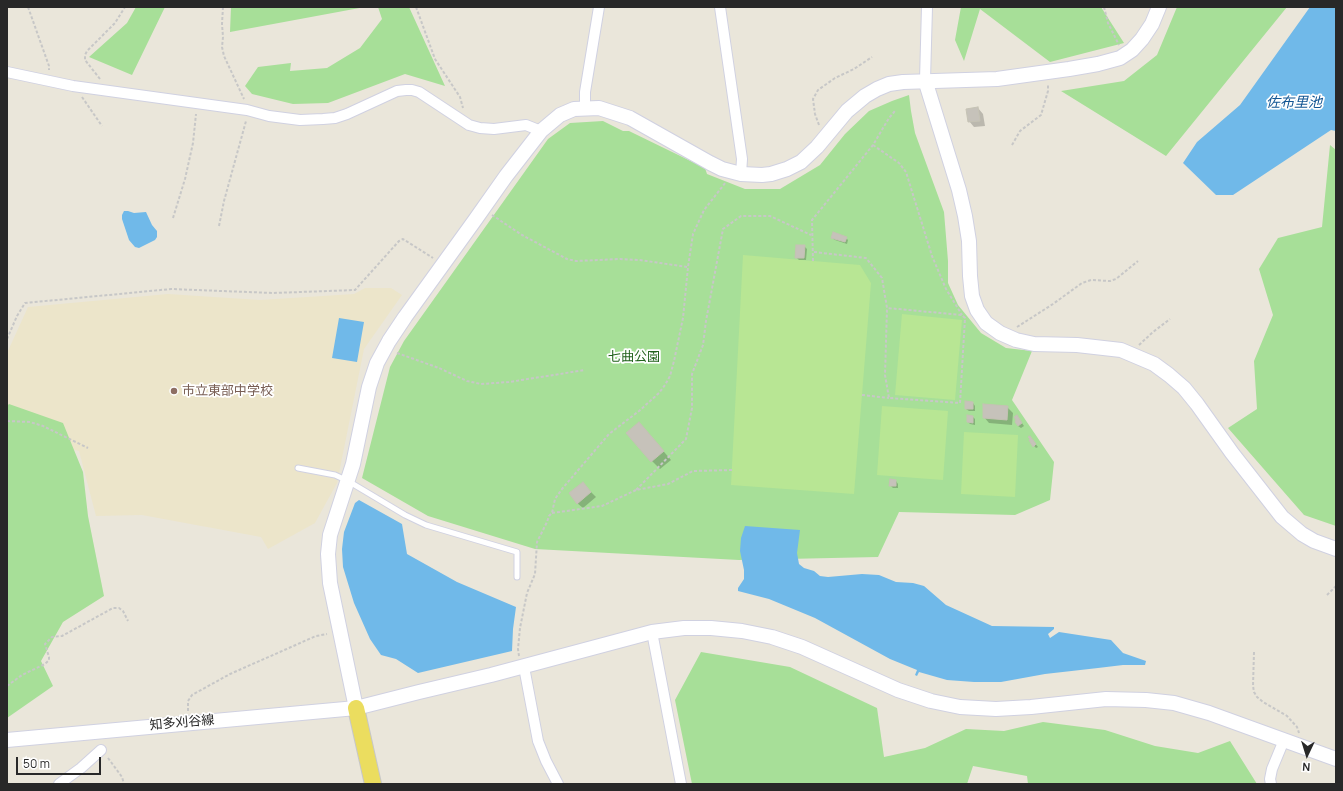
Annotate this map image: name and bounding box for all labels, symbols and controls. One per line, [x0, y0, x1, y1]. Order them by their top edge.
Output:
water label: 佐布里池 [1266, 95, 1322, 111]
park label: 七曲公園 [608, 349, 660, 365]
place label: 市立東部中学校 [182, 383, 273, 399]
marker: 市立東部中学校 [169, 386, 179, 396]
street label: 知多刈谷線 [149, 712, 215, 734]
north arrow [1287, 735, 1327, 775]
scale bar [18, 749, 103, 775]
text: 50 m [23, 755, 50, 772]
text: N [1302, 760, 1311, 775]

